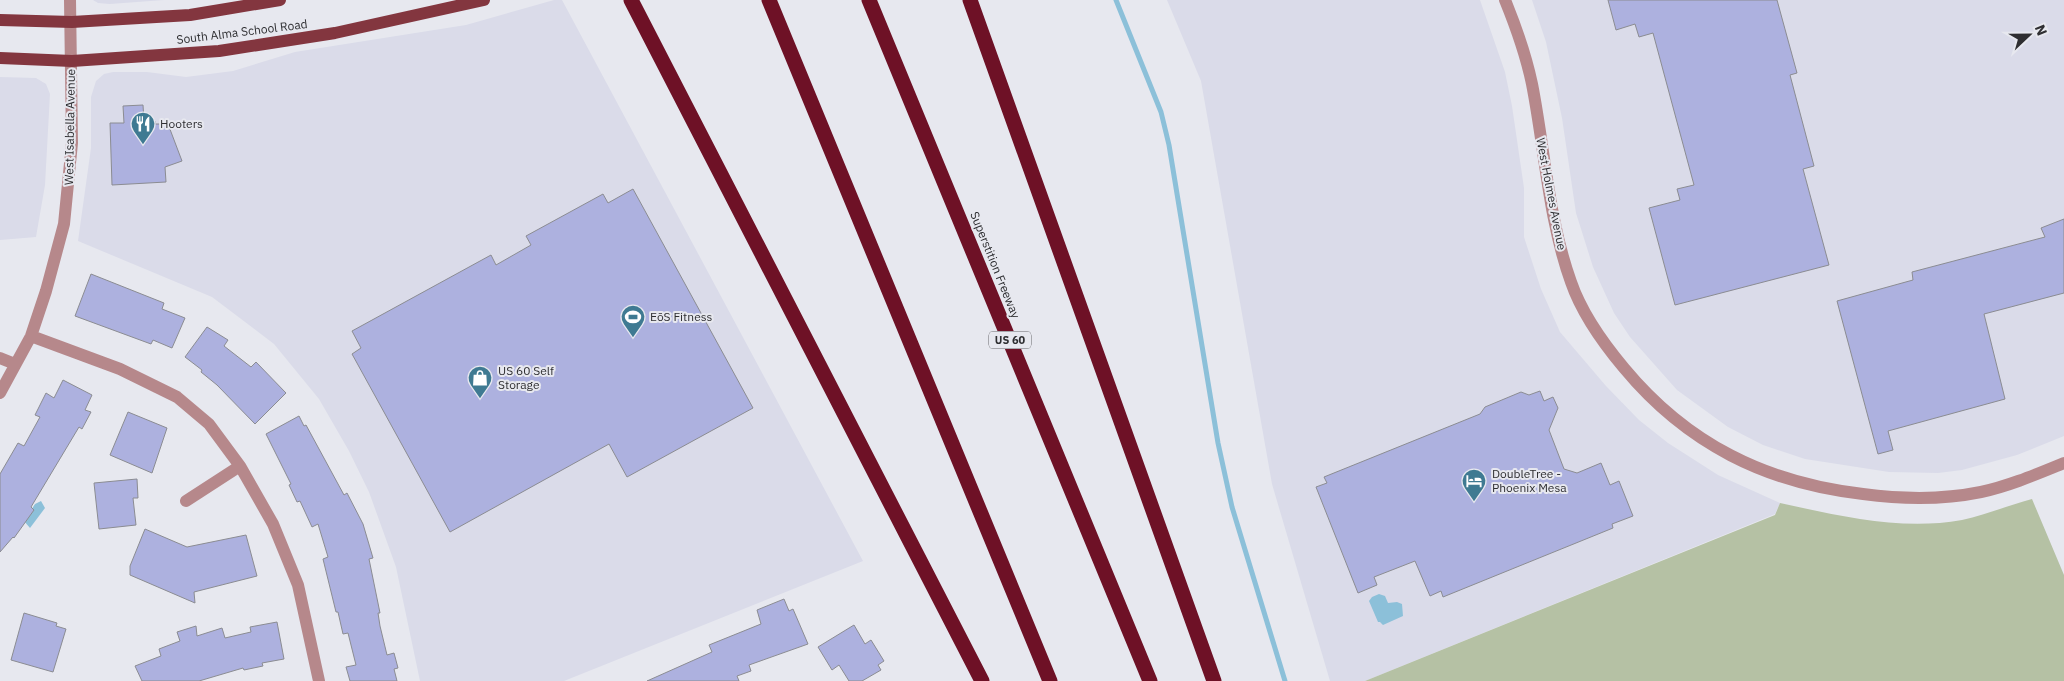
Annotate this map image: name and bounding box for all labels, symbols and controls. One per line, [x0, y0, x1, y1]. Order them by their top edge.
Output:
north arrow [2004, 10, 2054, 60]
street label: South Alma School Road [176, 16, 308, 47]
text: N [2031, 22, 2051, 38]
street label: West Isabella Avenue [61, 68, 78, 185]
restaurant icon: Hooters [130, 111, 156, 145]
place label: Hooters [160, 116, 203, 131]
street label: West Holmes Avenue [1533, 136, 1570, 252]
street label: Superstition Freeway [967, 209, 1024, 320]
sports icon: EōS Fitness [620, 304, 646, 338]
place label: EōS Fitness [650, 309, 712, 324]
road number: US 60 [989, 332, 1031, 348]
place label: US 60 Self Storage [498, 363, 554, 392]
shop icon: US 60 Self Storage [467, 365, 493, 399]
place label: DoubleTree - Phoenix Mesa [1492, 466, 1567, 495]
hotel icon: DoubleTree - Phoenix Mesa [1461, 468, 1487, 502]

